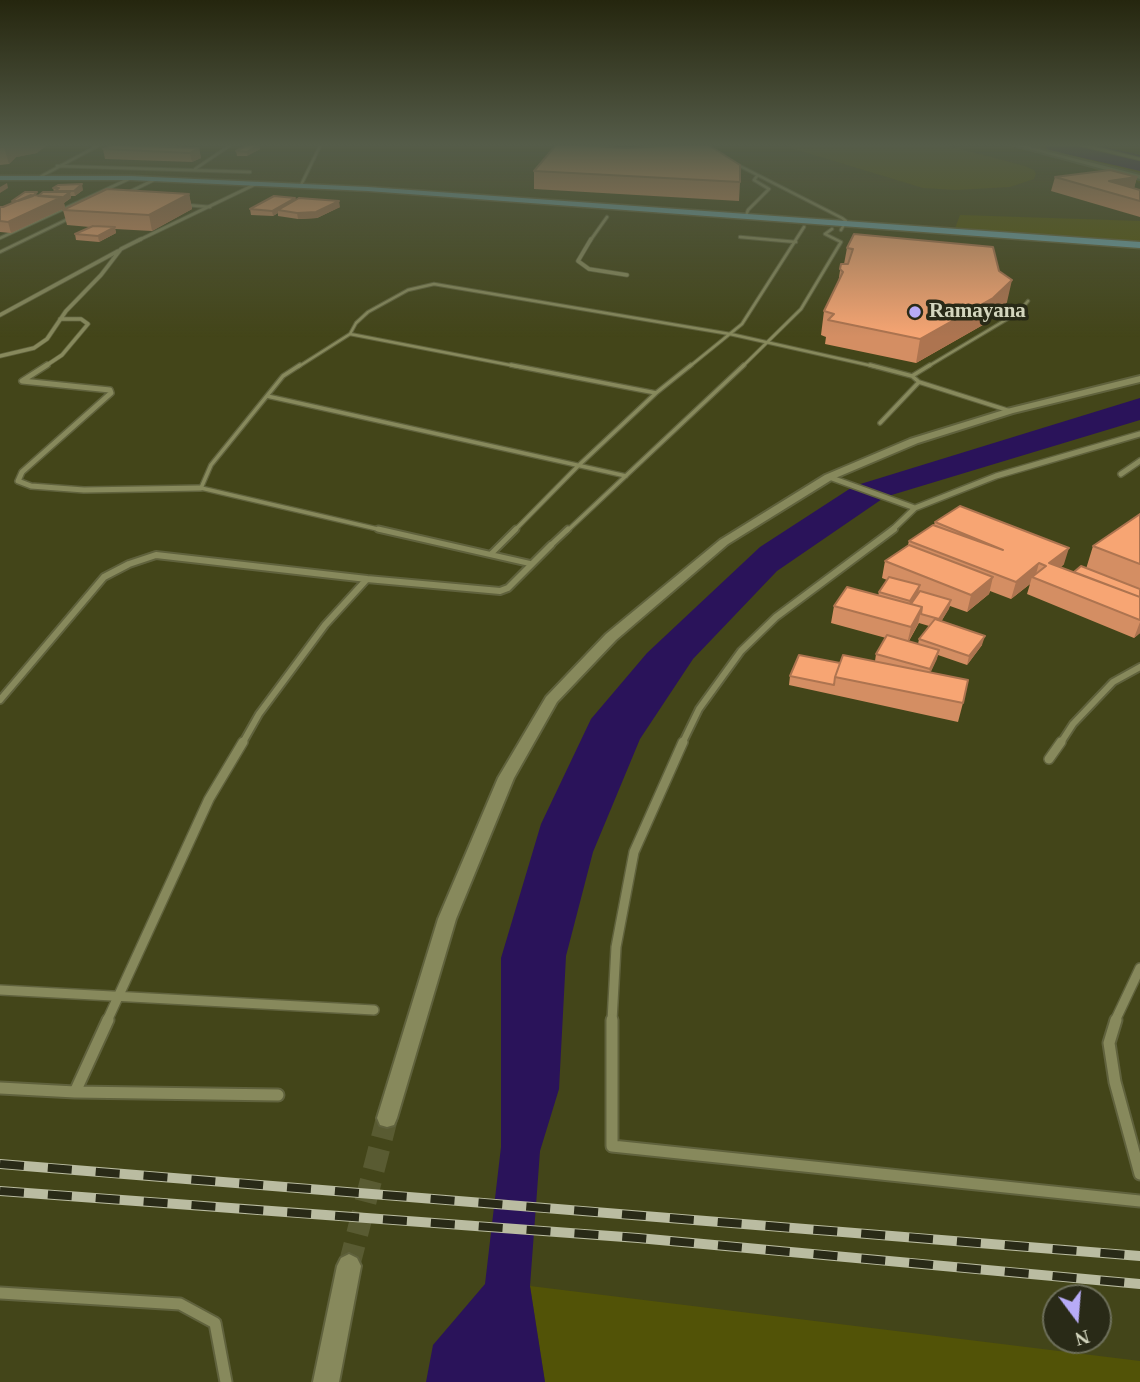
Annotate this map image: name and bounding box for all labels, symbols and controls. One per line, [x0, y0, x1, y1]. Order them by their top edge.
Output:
place label: Ramayana [929, 299, 1026, 325]
marker: Ramayana [907, 304, 923, 320]
north arrow [1042, 1284, 1112, 1354]
text: N [1073, 1326, 1092, 1350]

